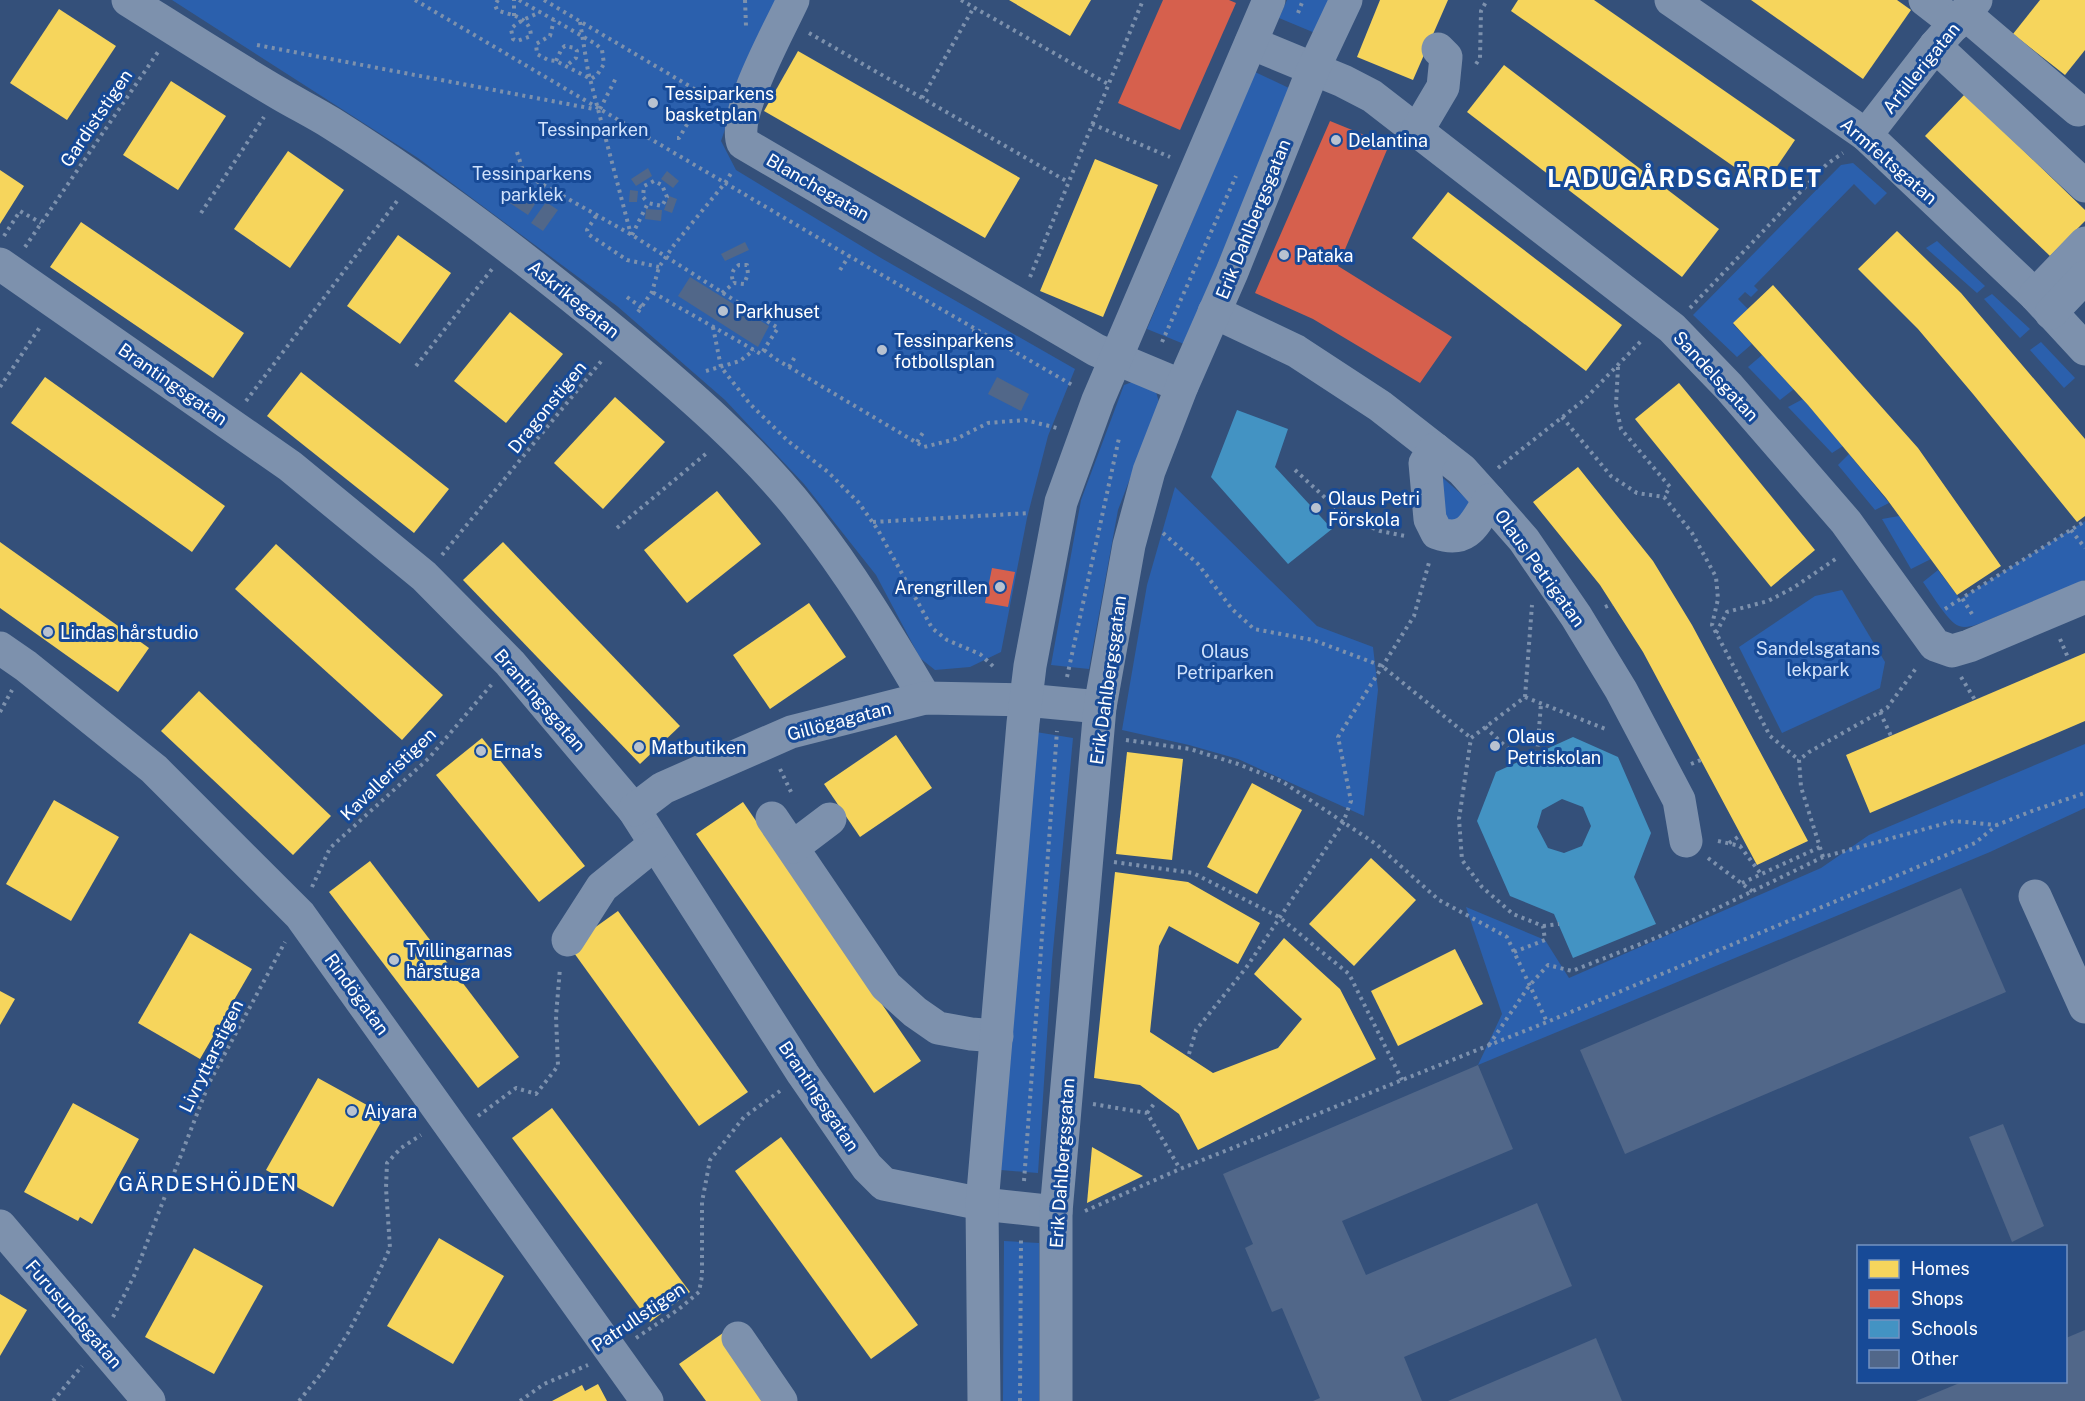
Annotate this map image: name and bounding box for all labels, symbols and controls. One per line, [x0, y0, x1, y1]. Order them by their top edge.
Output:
street label: Artillerigatan [1878, 18, 1964, 118]
street label: Gardiststigen [56, 65, 136, 171]
place label: Tessiparkens basketplan [665, 83, 774, 125]
marker: Tessiparkens basketplan [646, 96, 660, 110]
street label: Armfeltsgatan [1836, 113, 1942, 209]
park label: Tessinparken [538, 119, 648, 140]
place label: Delantina [1348, 130, 1428, 151]
marker: Delantina [1329, 133, 1343, 147]
street label: Erik Dahlbergsgatan [1211, 136, 1295, 302]
street label: Blanchegatan [763, 149, 873, 225]
district label: LADUGÅRDSGÄRDET [1547, 162, 1823, 192]
park label: Tessinparkens parklek [472, 163, 592, 205]
place label: Pataka [1296, 245, 1354, 266]
marker: Pataka [1277, 248, 1291, 262]
street label: Askrikegatan [524, 256, 624, 342]
place label: Parkhuset [735, 301, 820, 322]
marker: Parkhuset [716, 304, 730, 318]
street label: Sandelsgatan [1669, 327, 1763, 425]
place label: Tessinparkens fotbollsplan [894, 330, 1014, 372]
street label: Brantingsgatan [114, 339, 232, 429]
marker: Tessinparkens fotbollsplan [875, 343, 889, 357]
street label: Dragonstigen [503, 357, 591, 457]
place label: Olaus Petri Förskola [1328, 488, 1420, 530]
marker: Olaus Petri Förskola [1309, 501, 1323, 515]
street label: Olaus Petrigatan [1490, 505, 1590, 631]
place label: Arengrillen [894, 577, 988, 598]
marker: Arengrillen [993, 580, 1007, 594]
street label: Erik Dahlbergsgatan [1086, 594, 1130, 766]
place label: Lindas hårstudio [60, 622, 198, 643]
marker: Lindas hårstudio [41, 625, 55, 639]
park label: Sandelsgatans lekpark [1756, 638, 1880, 680]
park label: Olaus Petriparken [1176, 641, 1274, 683]
street label: Brantingsgatan [490, 645, 590, 755]
street label: Gillögagatan [785, 697, 893, 745]
street label: Kavalleristigen [336, 723, 440, 825]
place label: Olaus Petriskolan [1507, 726, 1601, 768]
place label: Matbutiken [651, 737, 746, 758]
marker: Olaus Petriskolan [1488, 739, 1502, 753]
marker: Matbutiken [632, 740, 646, 754]
place label: Erna's [493, 741, 543, 762]
marker: Erna's [474, 744, 488, 758]
place label: Tvillingarnas hårstuga [406, 940, 512, 982]
street label: Rindögatan [320, 949, 394, 1039]
marker: Tvillingarnas hårstuga [387, 953, 401, 967]
street label: Livryttarstigen [175, 996, 247, 1116]
street label: Brantingsgatan [774, 1037, 864, 1155]
street label: Erik Dahlbergsgatan [1046, 1077, 1078, 1249]
place label: Aiyara [364, 1101, 417, 1122]
marker: Aiyara [345, 1104, 359, 1118]
district label: GÄRDESHÖJDEN [118, 1171, 298, 1196]
legend [1857, 1245, 2067, 1383]
street label: Furusundsgatan [21, 1256, 127, 1372]
text: Homes [1911, 1258, 1970, 1279]
street label: Patrullstigen [588, 1278, 688, 1356]
text: Shops [1911, 1288, 1963, 1309]
text: Schools [1911, 1318, 1978, 1339]
text: Other [1911, 1348, 1959, 1369]

